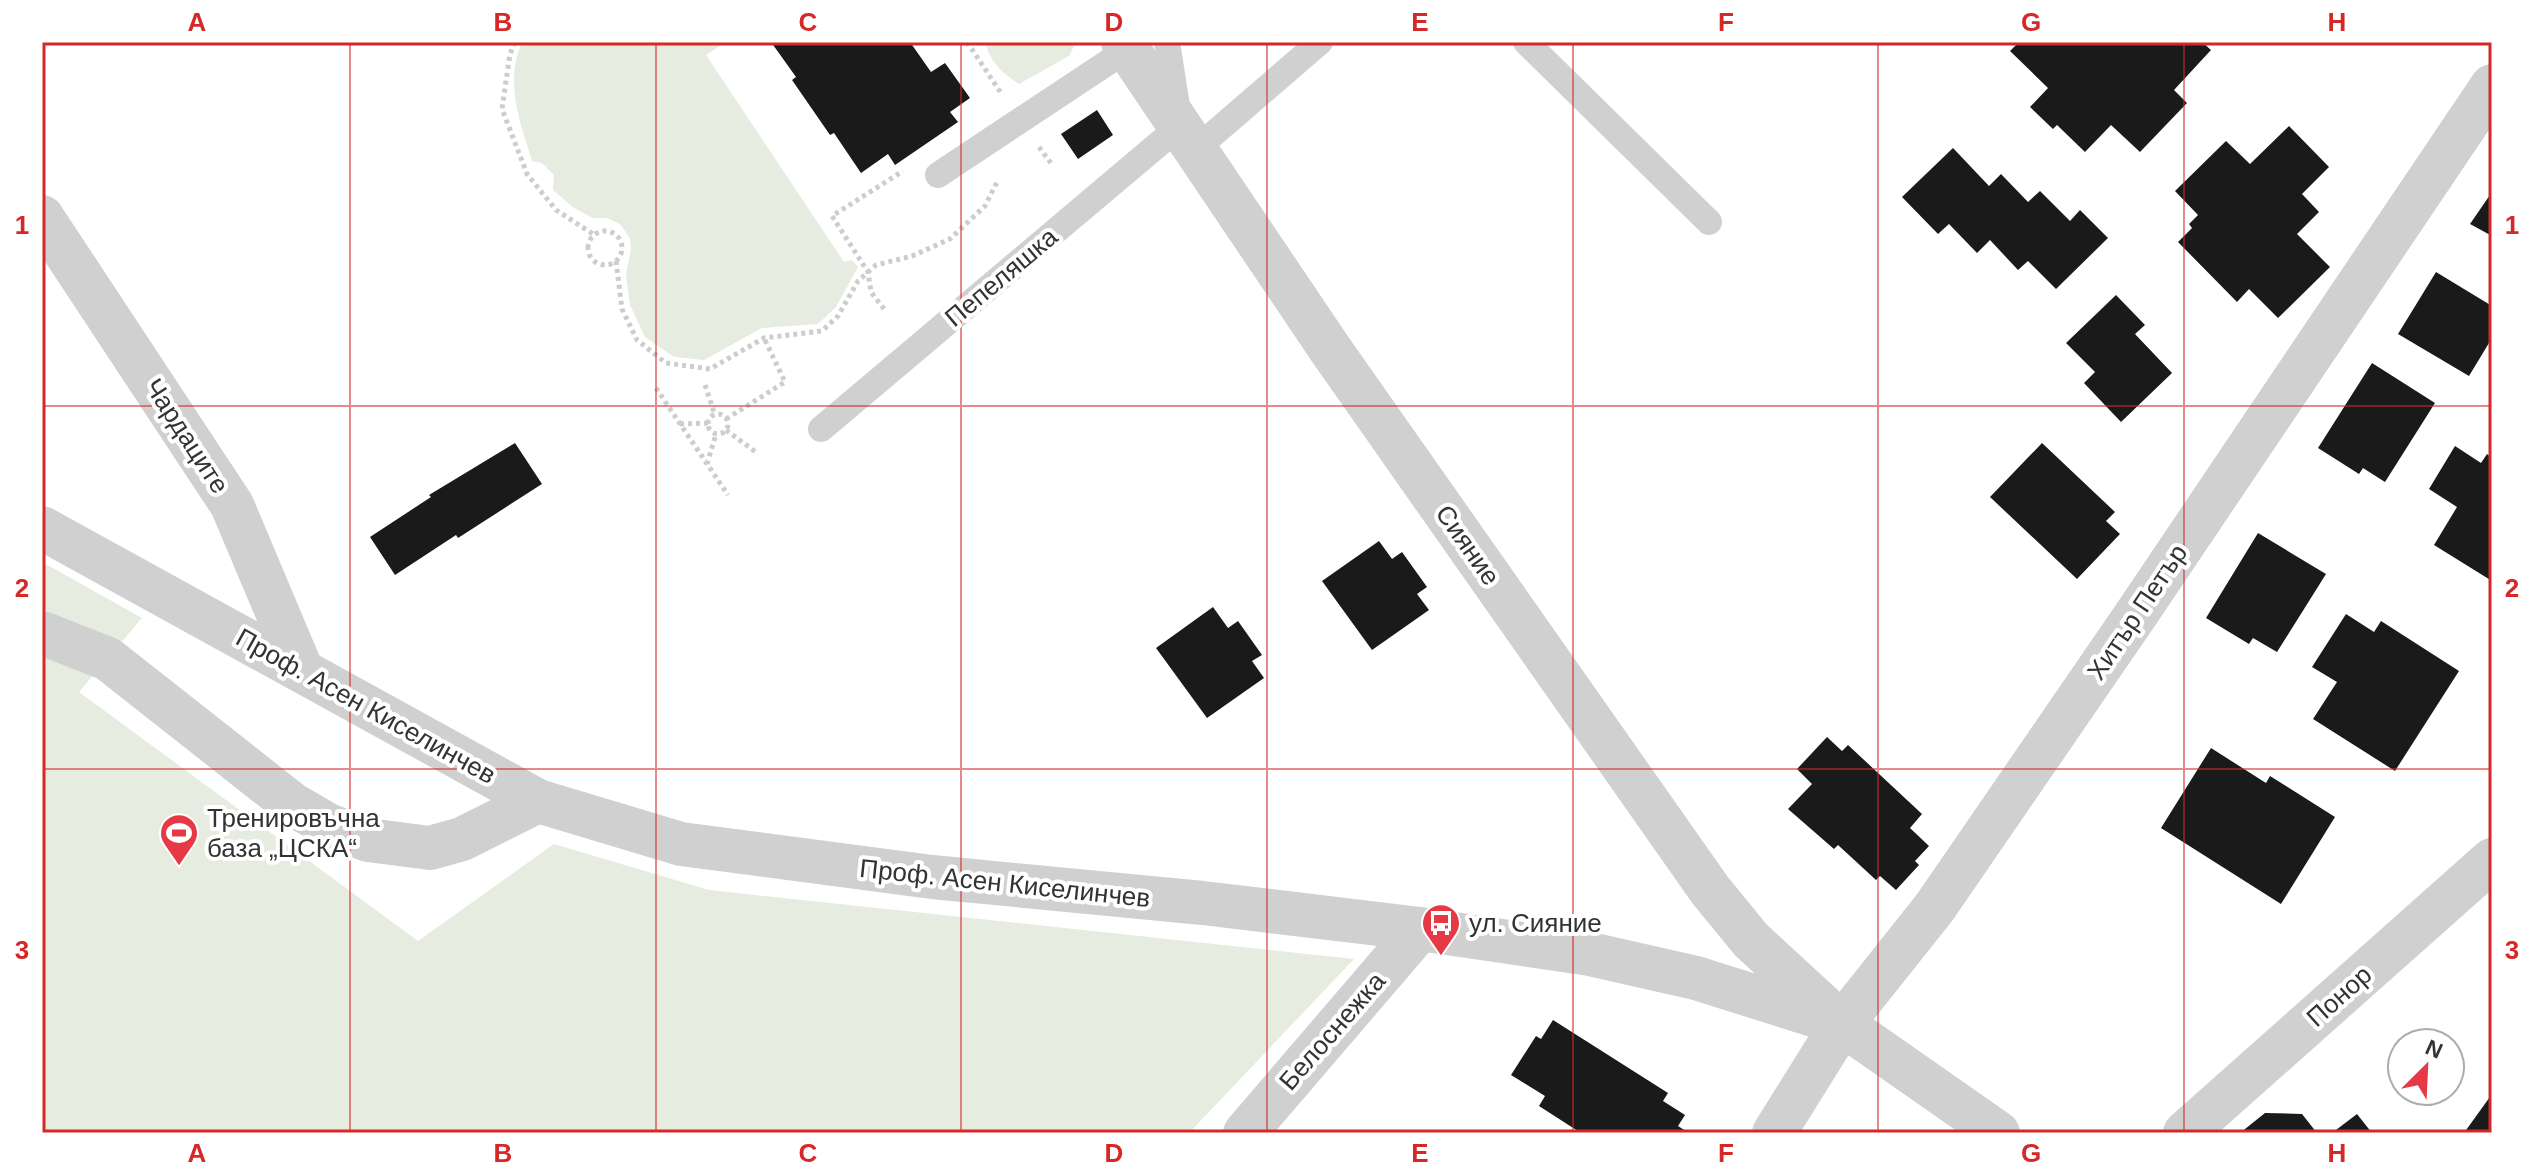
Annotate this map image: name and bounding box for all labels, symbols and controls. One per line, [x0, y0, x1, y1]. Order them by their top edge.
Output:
text: A [188, 7, 207, 37]
text: B [494, 7, 512, 37]
text: C [799, 7, 818, 37]
text: D [1105, 7, 1123, 37]
text: E [1411, 7, 1429, 37]
text: F [1718, 7, 1734, 37]
text: G [2021, 7, 2041, 37]
text: H [2328, 7, 2346, 37]
text: 1 [15, 210, 29, 240]
text: 1 [2505, 210, 2519, 240]
street label: Пепеляшка [939, 221, 1064, 333]
street label: Чардаците [139, 373, 235, 499]
street label: Сияние [1430, 499, 1506, 591]
street label: Хитър Петър [2081, 539, 2193, 685]
text: 2 [15, 573, 29, 603]
text: 2 [2505, 573, 2519, 603]
street label: Проф. Асен Киселинчев [231, 622, 501, 790]
place label: Тренировъчна база „ЦСКА“ [207, 803, 380, 863]
sports icon: Тренировъчна база „ЦСКА“ [158, 812, 200, 867]
street label: Проф. Асен Киселинчев [858, 853, 1152, 913]
bus stop icon: ул. Сияние [1420, 902, 1462, 957]
place label: ул. Сияние [1469, 908, 1602, 938]
text: 3 [15, 935, 29, 965]
text: 3 [2505, 935, 2519, 965]
street label: Понор [2301, 959, 2377, 1033]
street label: Белоснежка [1273, 966, 1392, 1096]
north arrow [2386, 1027, 2466, 1107]
text: N [2422, 1035, 2446, 1064]
text: A [188, 1138, 207, 1168]
text: B [494, 1138, 512, 1168]
text: C [799, 1138, 818, 1168]
text: D [1105, 1138, 1123, 1168]
text: E [1411, 1138, 1429, 1168]
text: F [1718, 1138, 1734, 1168]
text: G [2021, 1138, 2041, 1168]
text: H [2328, 1138, 2346, 1168]

